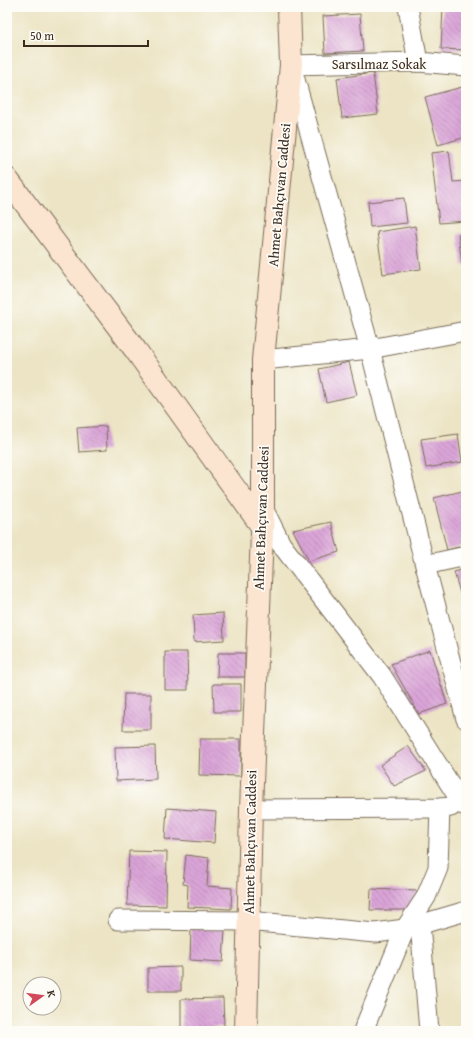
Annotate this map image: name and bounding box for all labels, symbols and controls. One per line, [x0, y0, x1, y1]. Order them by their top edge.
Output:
scale bar [24, 22, 148, 48]
text: 50 m [30, 27, 54, 44]
street label: Sarsılmaz Sokak [332, 54, 427, 74]
street label: Ahmet Bahçıvan Caddesi [263, 122, 295, 268]
street label: Ahmet Bahçıvan Caddesi [248, 445, 274, 591]
street label: Ahmet Bahçıvan Caddesi [239, 770, 261, 914]
north arrow [22, 976, 62, 1016]
text: K [43, 988, 60, 999]

